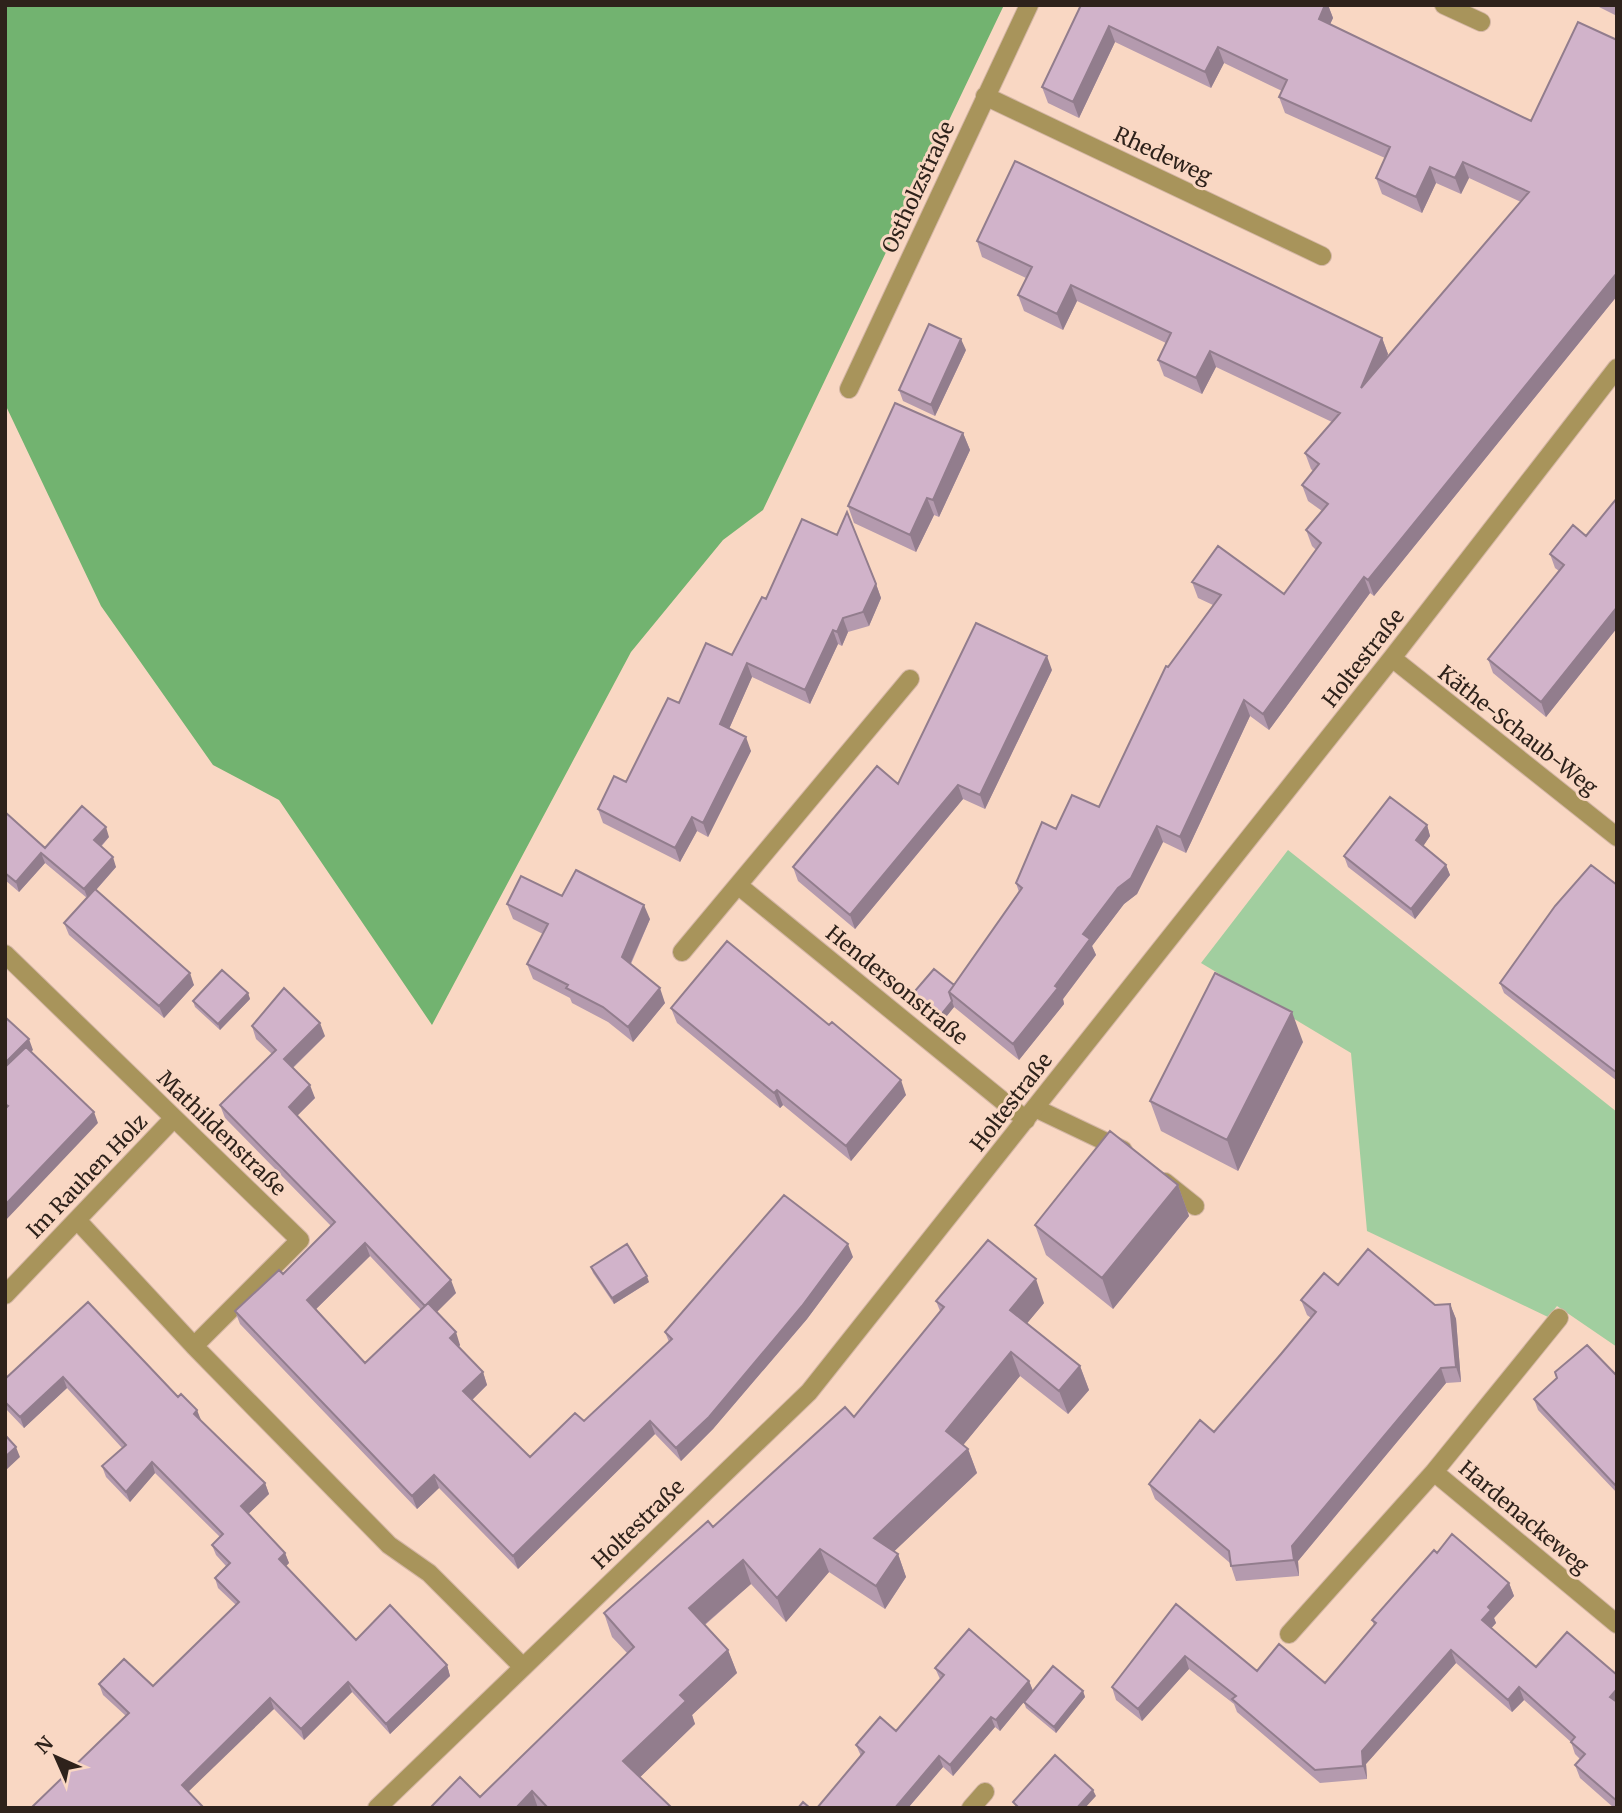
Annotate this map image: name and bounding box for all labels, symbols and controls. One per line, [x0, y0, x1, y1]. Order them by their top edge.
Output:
street label: Ostholzstraße [876, 117, 960, 257]
street label: Rhedeweg [1110, 121, 1217, 190]
street label: Holtestraße [1316, 603, 1410, 713]
street label: Käthe-Schaub-Weg [1433, 659, 1603, 801]
street label: Hendersonstraße [821, 919, 973, 1051]
street label: Holtestraße [964, 1047, 1058, 1157]
street label: Mathildenstraße [152, 1065, 292, 1201]
street label: Im Rauhen Holz [21, 1108, 153, 1244]
street label: Hardenackeweg [1453, 1455, 1595, 1579]
street label: Holtestraße [586, 1473, 690, 1575]
north arrow [21, 1722, 91, 1792]
text: N [30, 1731, 58, 1759]

